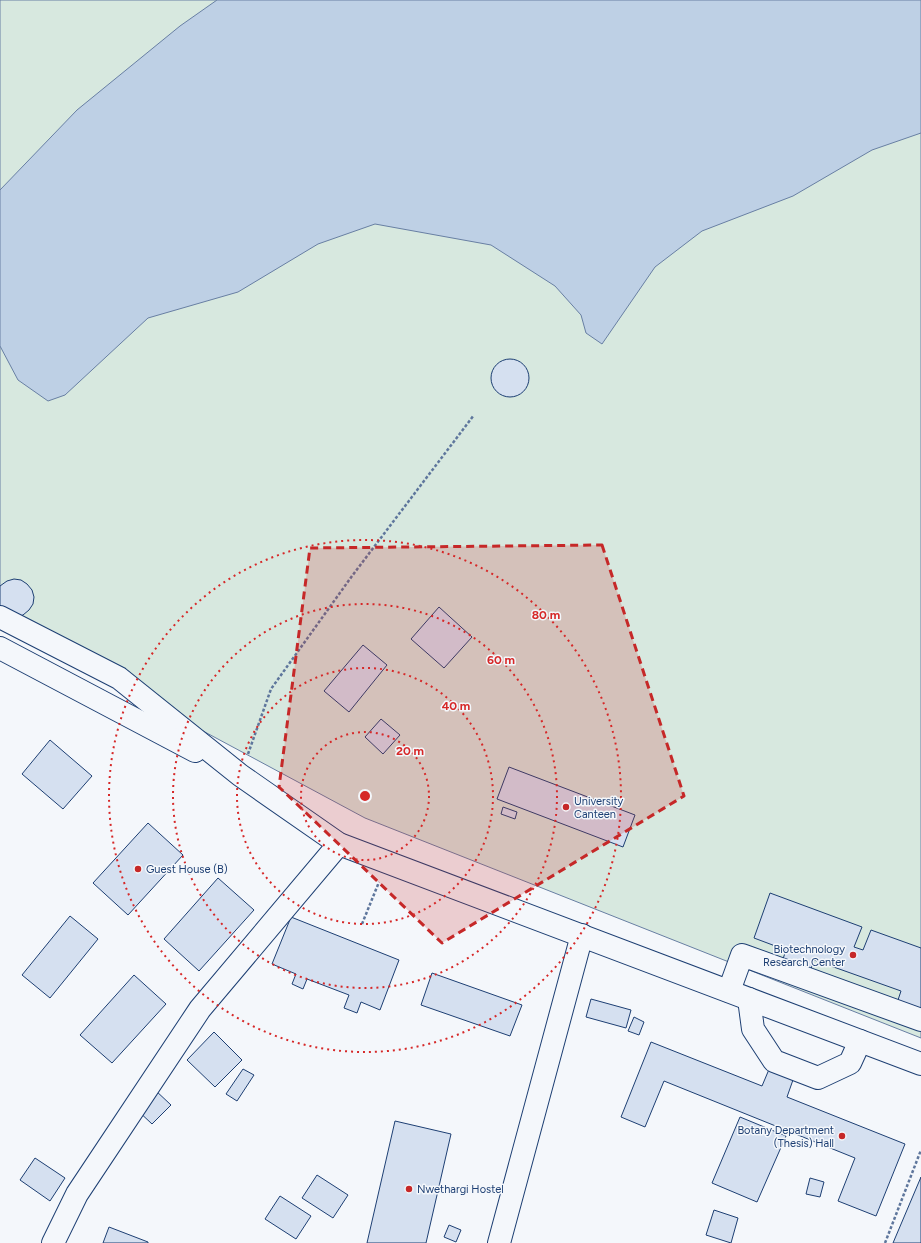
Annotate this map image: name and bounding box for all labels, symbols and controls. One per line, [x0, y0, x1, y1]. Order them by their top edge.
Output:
text: 80 m [532, 608, 560, 622]
text: 60 m [487, 653, 515, 667]
text: 40 m [442, 699, 470, 713]
text: 20 m [396, 744, 424, 758]
centre of rings [358, 789, 372, 803]
place label: University Canteen [574, 795, 624, 821]
marker: University Canteen [561, 802, 571, 812]
place label: Guest House (B) [146, 863, 228, 876]
marker: Guest House (B) [133, 864, 143, 874]
place label: Biotechnology Research Center [763, 943, 845, 969]
marker: Biotechnology Research Center [848, 950, 858, 960]
place label: Botany Department (Thesis) Hall [737, 1124, 834, 1150]
marker: Botany Department (Thesis) Hall [837, 1131, 847, 1141]
place label: Nwethargi Hostel [417, 1183, 504, 1196]
marker: Nwethargi Hostel [404, 1184, 414, 1194]

